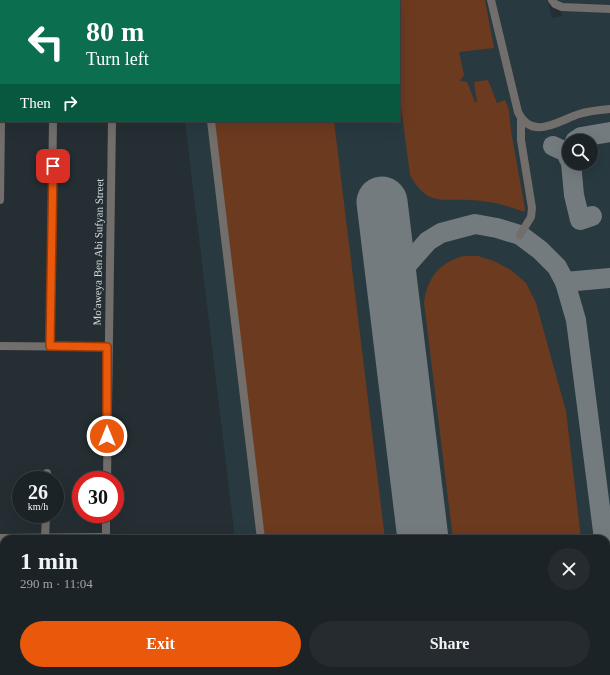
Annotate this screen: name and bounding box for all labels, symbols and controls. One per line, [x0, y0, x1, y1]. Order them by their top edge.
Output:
icon: left [20, 16, 72, 68]
text: 80 m [86, 16, 144, 47]
text: Turn left [86, 49, 149, 69]
icon: right [59, 92, 81, 114]
text: Then [20, 95, 51, 111]
map controls [562, 134, 598, 170]
button: search [562, 134, 598, 170]
pin [36, 149, 70, 183]
icon: arrive [42, 155, 64, 177]
street label: Mo'aweya Ben Abi Sufyan Street [91, 179, 105, 325]
position arrow [86, 415, 128, 457]
speed limit sign: 30 [72, 471, 124, 523]
text: 26 [28, 481, 48, 503]
text: km/h [28, 501, 48, 512]
text: 1 min [20, 548, 78, 574]
button: close [548, 548, 590, 590]
text: 290 m · 11:04 [20, 576, 93, 591]
button: Exit [20, 621, 301, 667]
button: Share [309, 621, 590, 667]

